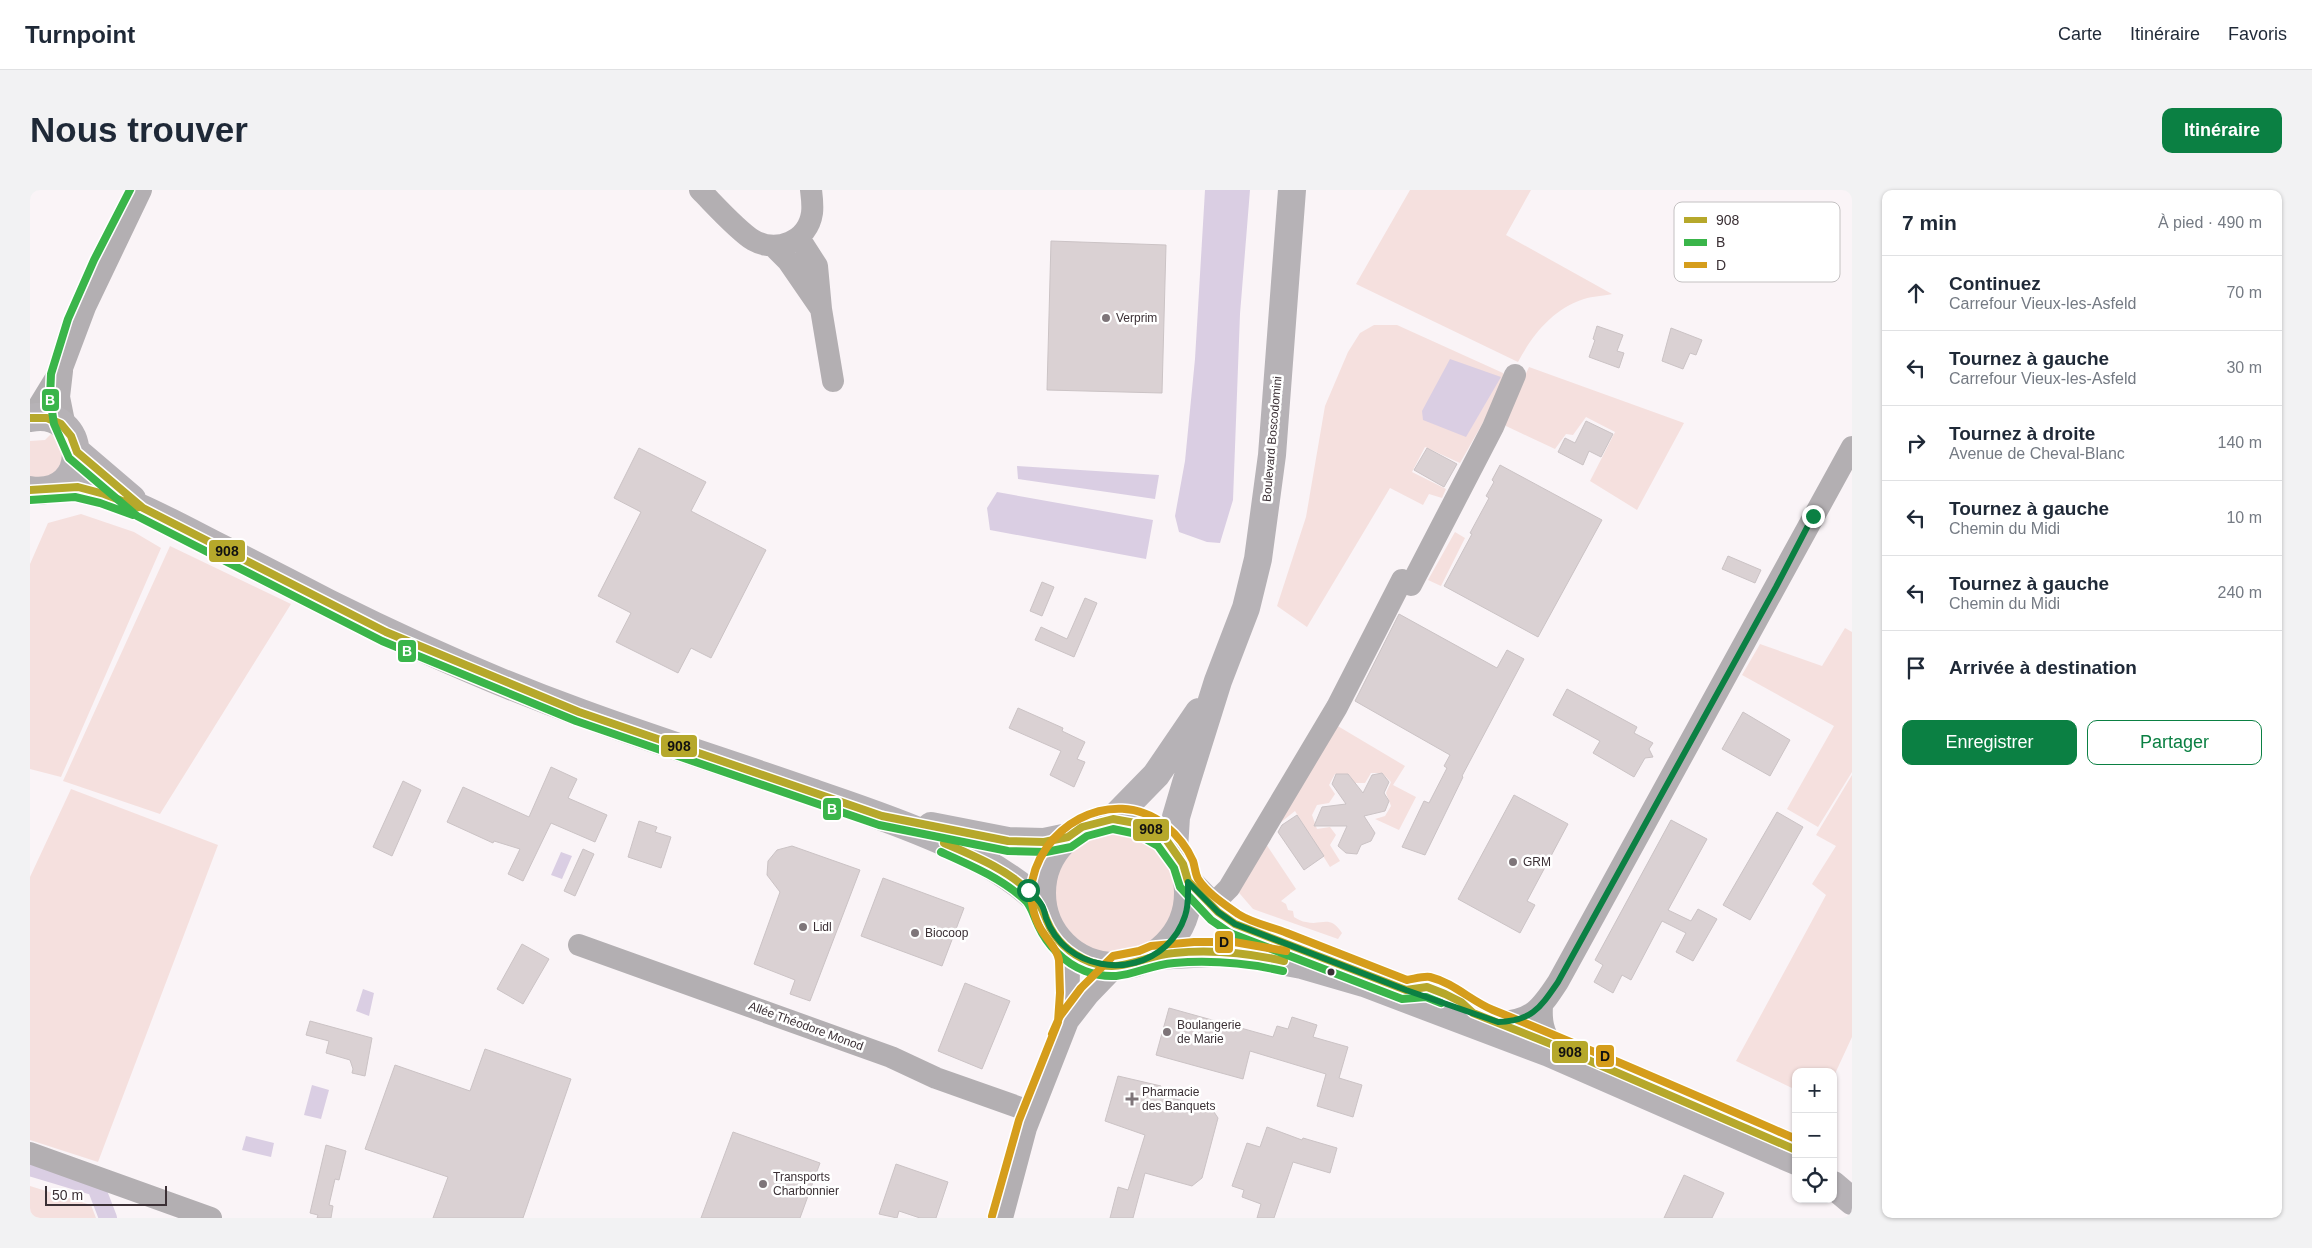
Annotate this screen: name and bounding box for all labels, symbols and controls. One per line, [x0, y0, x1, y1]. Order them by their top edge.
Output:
text: Turnpoint [25, 21, 135, 48]
text: Carte [2058, 24, 2102, 44]
text: Itinéraire [2130, 24, 2200, 44]
text: Favoris [2228, 24, 2287, 44]
button: Itinéraire [2162, 108, 2282, 153]
text: Nous trouver [30, 110, 248, 149]
legend [1674, 202, 1840, 282]
text: 7 min [1902, 211, 1957, 234]
text: 908 [1716, 212, 1740, 228]
text: À pied · 490 m [2158, 214, 2262, 231]
text: B [1716, 234, 1725, 250]
text: D [1716, 257, 1726, 273]
text: Continuez [1949, 273, 2041, 294]
icon: ahead [1902, 279, 1930, 307]
text: 70 m [2226, 284, 2262, 301]
text: Carrefour Vieux-les-Asfeld [1949, 295, 2136, 312]
place label: Verprim [1116, 311, 1157, 325]
marker: Verprim [1100, 312, 1112, 324]
text: Tournez à gauche [1949, 348, 2109, 369]
icon: left [1902, 354, 1930, 382]
text: 30 m [2226, 359, 2262, 376]
text: Carrefour Vieux-les-Asfeld [1949, 370, 2136, 387]
street label: Boulevard Boscodomini [1260, 376, 1284, 502]
line badge: B [41, 388, 60, 412]
text: B [45, 392, 55, 408]
text: Tournez à droite [1949, 423, 2095, 444]
icon: right [1902, 429, 1930, 457]
text: 140 m [2218, 434, 2262, 451]
text: Avenue de Cheval-Blanc [1949, 445, 2125, 462]
text: Tournez à gauche [1949, 498, 2109, 519]
icon: left [1902, 504, 1930, 532]
route end [1802, 505, 1825, 528]
text: 10 m [2226, 509, 2262, 526]
text: Chemin du Midi [1949, 520, 2060, 537]
line badge: 908 [208, 539, 246, 563]
text: 908 [215, 543, 239, 559]
text: Tournez à gauche [1949, 573, 2109, 594]
icon: left [1902, 579, 1930, 607]
text: 240 m [2218, 584, 2262, 601]
text: Chemin du Midi [1949, 595, 2060, 612]
line badge: B [397, 639, 417, 663]
text: B [402, 643, 412, 659]
icon: arrive [1902, 654, 1930, 682]
text: Arrivée à destination [1949, 657, 2137, 678]
button: Enregistrer [1902, 720, 2077, 765]
button: Partager [2087, 720, 2262, 765]
line badge: 908 [660, 734, 698, 758]
text: 908 [667, 738, 691, 754]
line badge: B [822, 797, 842, 821]
text: B [827, 801, 837, 817]
line badge: 908 [1132, 818, 1170, 842]
text: 908 [1139, 821, 1163, 837]
place label: GRM [1523, 855, 1551, 869]
marker: GRM [1507, 856, 1519, 868]
route start [1017, 879, 1040, 902]
place label: Lidl [813, 920, 832, 934]
marker: Lidl [797, 921, 809, 933]
place label: Biocoop [925, 926, 969, 940]
marker: Biocoop [909, 927, 921, 939]
line badge: D [1214, 930, 1234, 954]
text: D [1219, 934, 1229, 950]
unlabelled marker [1326, 967, 1336, 977]
street label: Allée Théodore Monod [747, 999, 865, 1053]
place label: Boulangerie de Marie [1177, 1018, 1241, 1046]
marker: Boulangerie de Marie [1161, 1026, 1173, 1038]
line badge: 908 [1551, 1040, 1589, 1064]
text: 908 [1558, 1044, 1582, 1060]
line badge: D [1595, 1044, 1615, 1068]
text: D [1600, 1048, 1610, 1064]
map controls [1792, 1068, 1837, 1203]
button: + [1792, 1068, 1837, 1113]
place label: Pharmacie des Banquets [1142, 1085, 1215, 1113]
marker: Pharmacie des Banquets [1126, 1093, 1138, 1105]
button: − [1792, 1113, 1837, 1158]
button: locate [1792, 1158, 1837, 1203]
place label: Transports Charbonnier [773, 1170, 839, 1198]
marker: Transports Charbonnier [757, 1178, 769, 1190]
scale bar [45, 1183, 168, 1206]
text: 50 m [52, 1187, 83, 1203]

